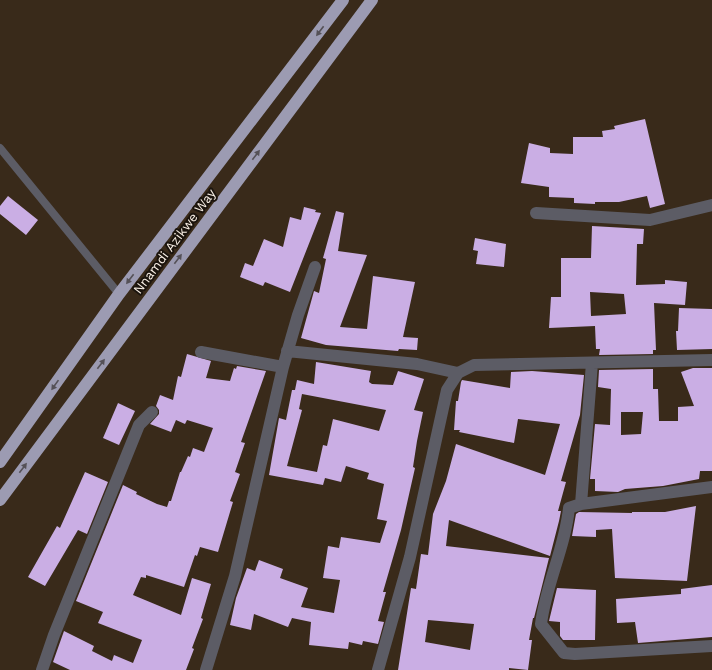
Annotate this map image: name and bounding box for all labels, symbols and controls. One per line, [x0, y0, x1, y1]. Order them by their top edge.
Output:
one-way arrow [316, 26, 324, 36]
one-way arrow [252, 150, 260, 161]
street label: Nnamdi Azikwe Way [130, 186, 219, 297]
one-way arrow [174, 254, 182, 265]
one-way arrow [126, 273, 135, 284]
one-way arrow [96, 358, 105, 369]
one-way arrow [51, 379, 59, 390]
one-way arrow [19, 463, 27, 474]

